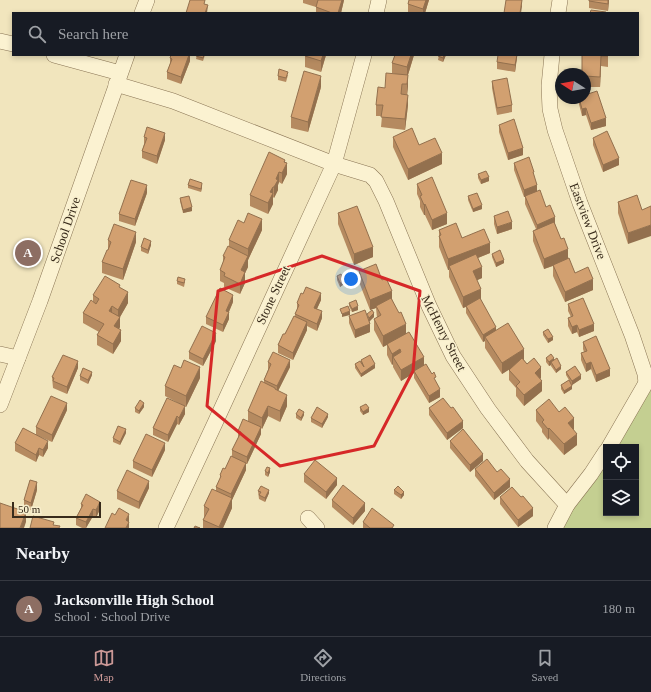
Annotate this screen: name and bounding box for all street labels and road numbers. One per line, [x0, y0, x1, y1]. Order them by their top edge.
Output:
street label: Eastview Drive [567, 181, 610, 261]
street label: School Drive [47, 195, 83, 265]
street label: Stone Street [253, 263, 293, 327]
street label: McHenry Street [418, 292, 470, 374]

